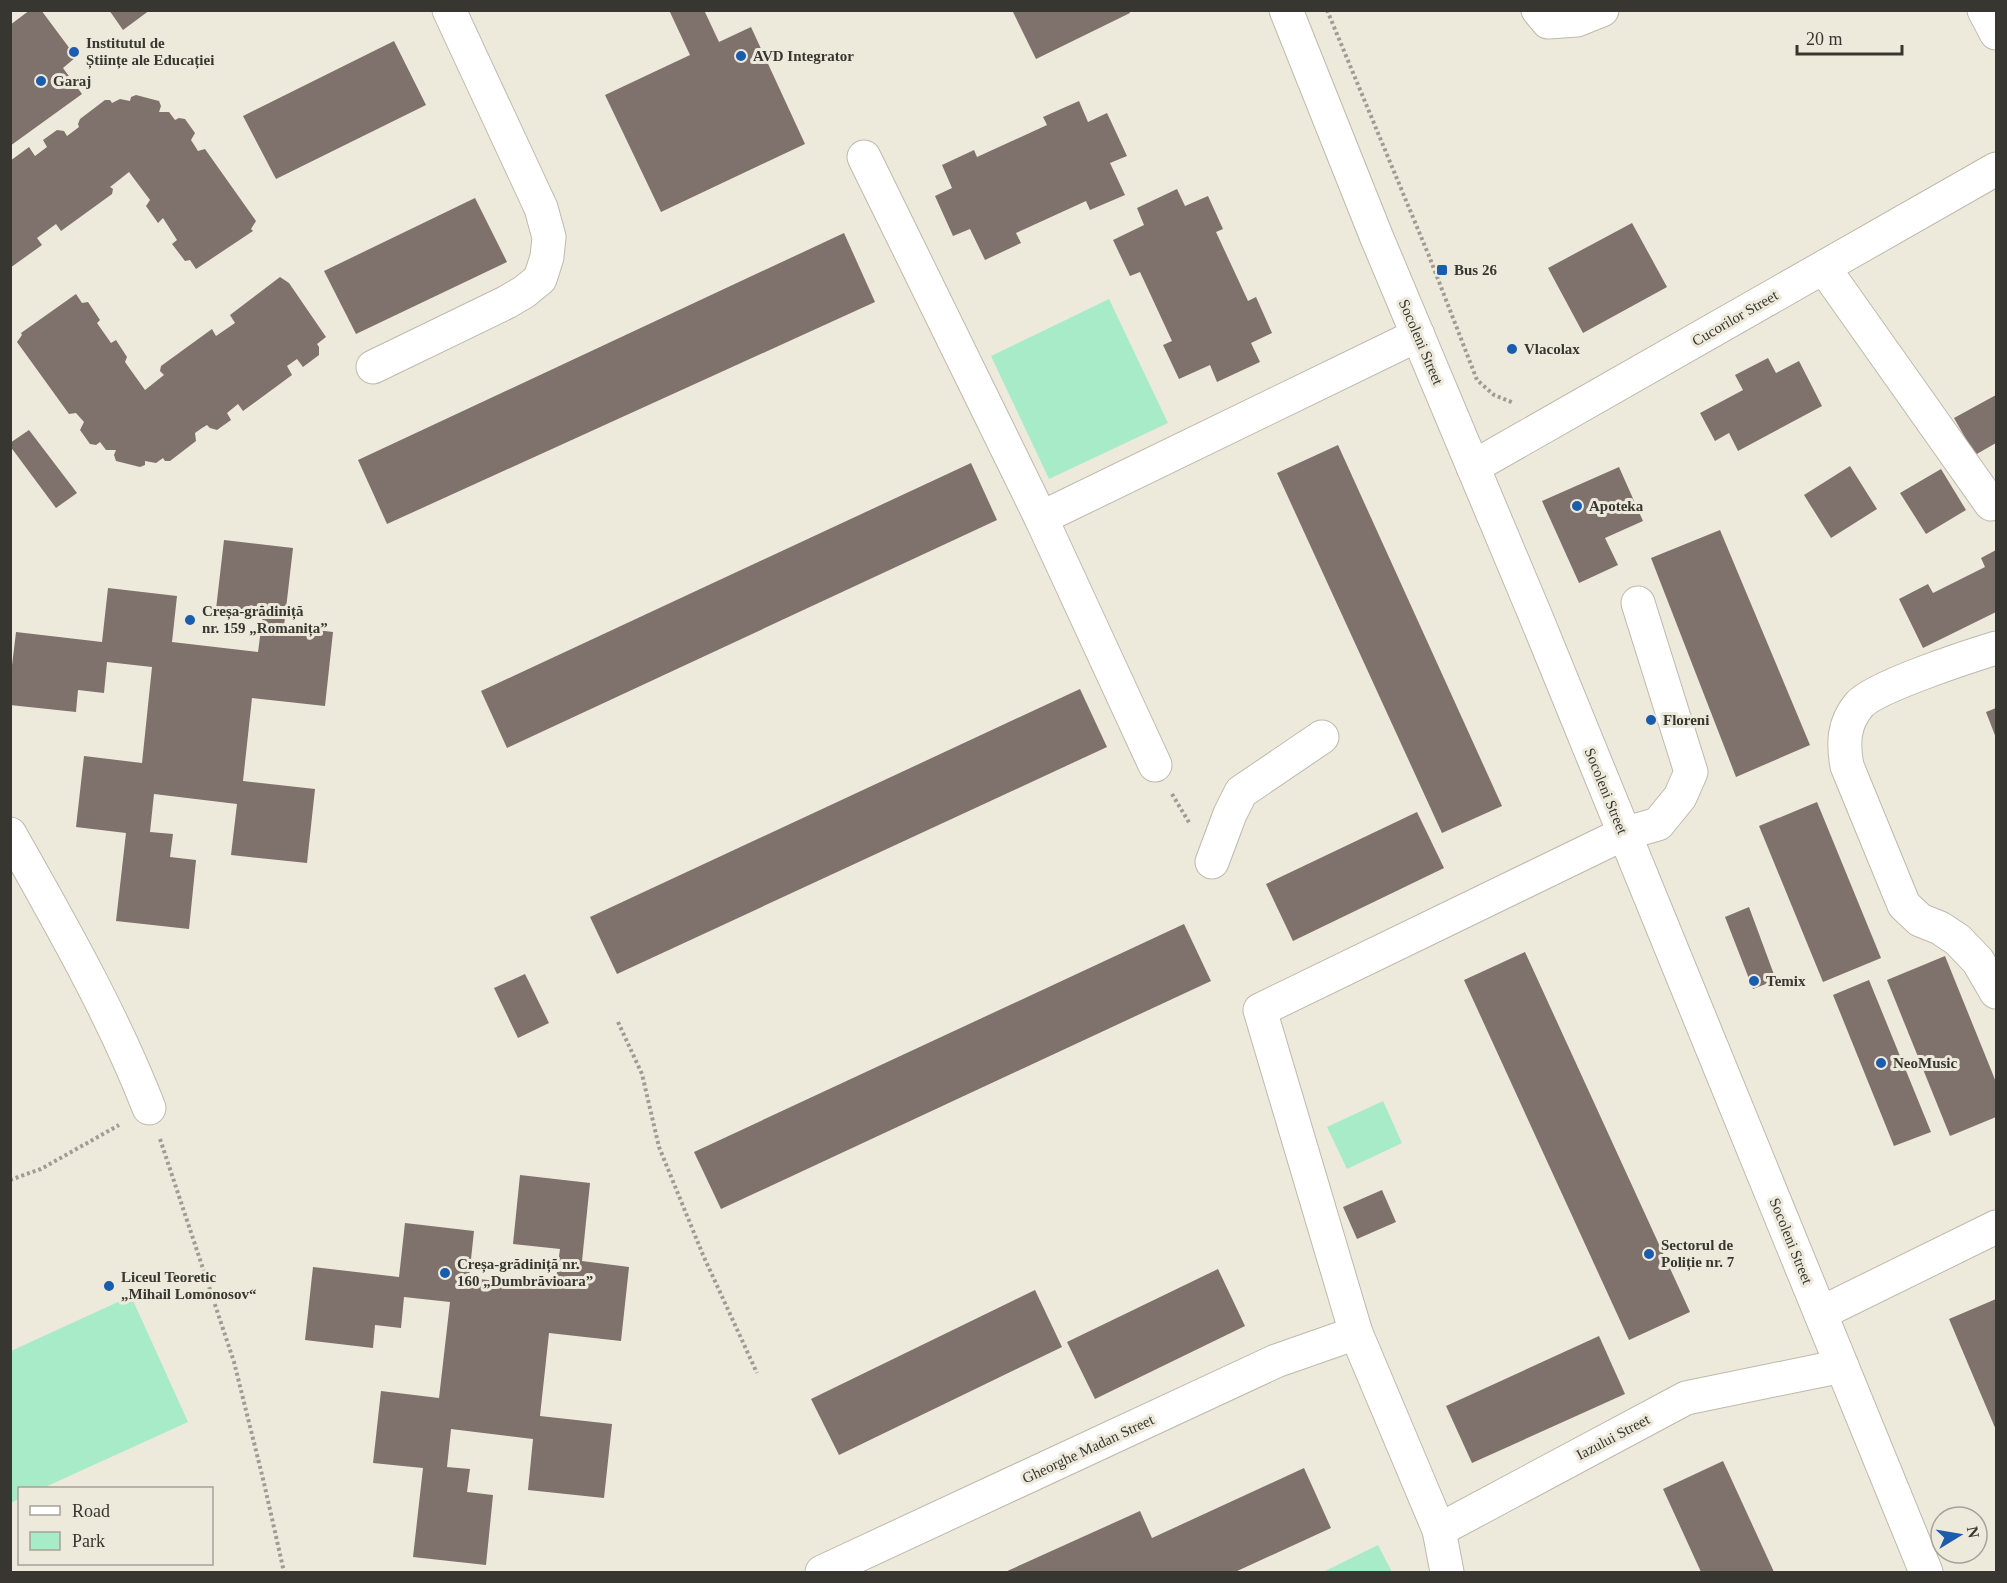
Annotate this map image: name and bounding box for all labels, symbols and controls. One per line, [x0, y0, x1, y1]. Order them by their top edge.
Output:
scale bar [1797, 18, 1902, 56]
text: 20 m [1806, 29, 1843, 49]
place label: Institutul de Științe ale Educației [86, 35, 214, 69]
marker: Institutul de Științe ale Educației [67, 45, 81, 59]
place label: AVD Integrator [753, 48, 854, 64]
marker: AVD Integrator [734, 49, 748, 63]
place label: Garaj [53, 73, 91, 89]
marker: Garaj [34, 74, 48, 88]
place label: Bus 26 [1454, 262, 1497, 278]
marker: Bus 26 [1435, 263, 1449, 277]
street label: Cucorilor Street [1689, 287, 1781, 349]
street label: Socoleni Street [1396, 297, 1447, 388]
place label: Vlacolax [1524, 341, 1580, 357]
marker: Vlacolax [1505, 342, 1519, 356]
place label: Apoteka [1589, 498, 1644, 514]
marker: Apoteka [1570, 499, 1584, 513]
place label: Creșa-grădiniță nr. 159 „Romanița” [202, 603, 328, 637]
marker: Creșa-grădiniță nr. 159 „Romanița” [183, 613, 197, 627]
place label: Floreni [1663, 712, 1709, 728]
marker: Floreni [1644, 713, 1658, 727]
street label: Socoleni Street [1581, 746, 1631, 837]
place label: Temix [1766, 973, 1806, 989]
marker: Temix [1747, 974, 1761, 988]
place label: NeoMusic [1893, 1055, 1957, 1071]
marker: NeoMusic [1874, 1056, 1888, 1070]
street label: Socoleni Street [1766, 1196, 1816, 1287]
place label: Sectorul de Poliție nr. 7 [1661, 1237, 1735, 1271]
marker: Sectorul de Poliție nr. 7 [1642, 1247, 1656, 1261]
place label: Creșa-grădiniță nr. 160 „Dumbrăvioara” [457, 1256, 593, 1289]
marker: Creșa-grădiniță nr. 160 „Dumbrăvioara” [438, 1266, 452, 1280]
place label: Liceul Teoretic „Mihail Lomonosov“ [121, 1269, 257, 1302]
marker: Liceul Teoretic „Mihail Lomonosov“ [102, 1279, 116, 1293]
street label: Gheorghe Madan Street [1020, 1411, 1157, 1486]
street label: Iazului Street [1574, 1411, 1653, 1463]
legend [18, 1487, 213, 1565]
text: Road [72, 1501, 110, 1521]
north arrow [1929, 1505, 1989, 1565]
text: N [1964, 1525, 1983, 1540]
text: Park [72, 1531, 105, 1551]

